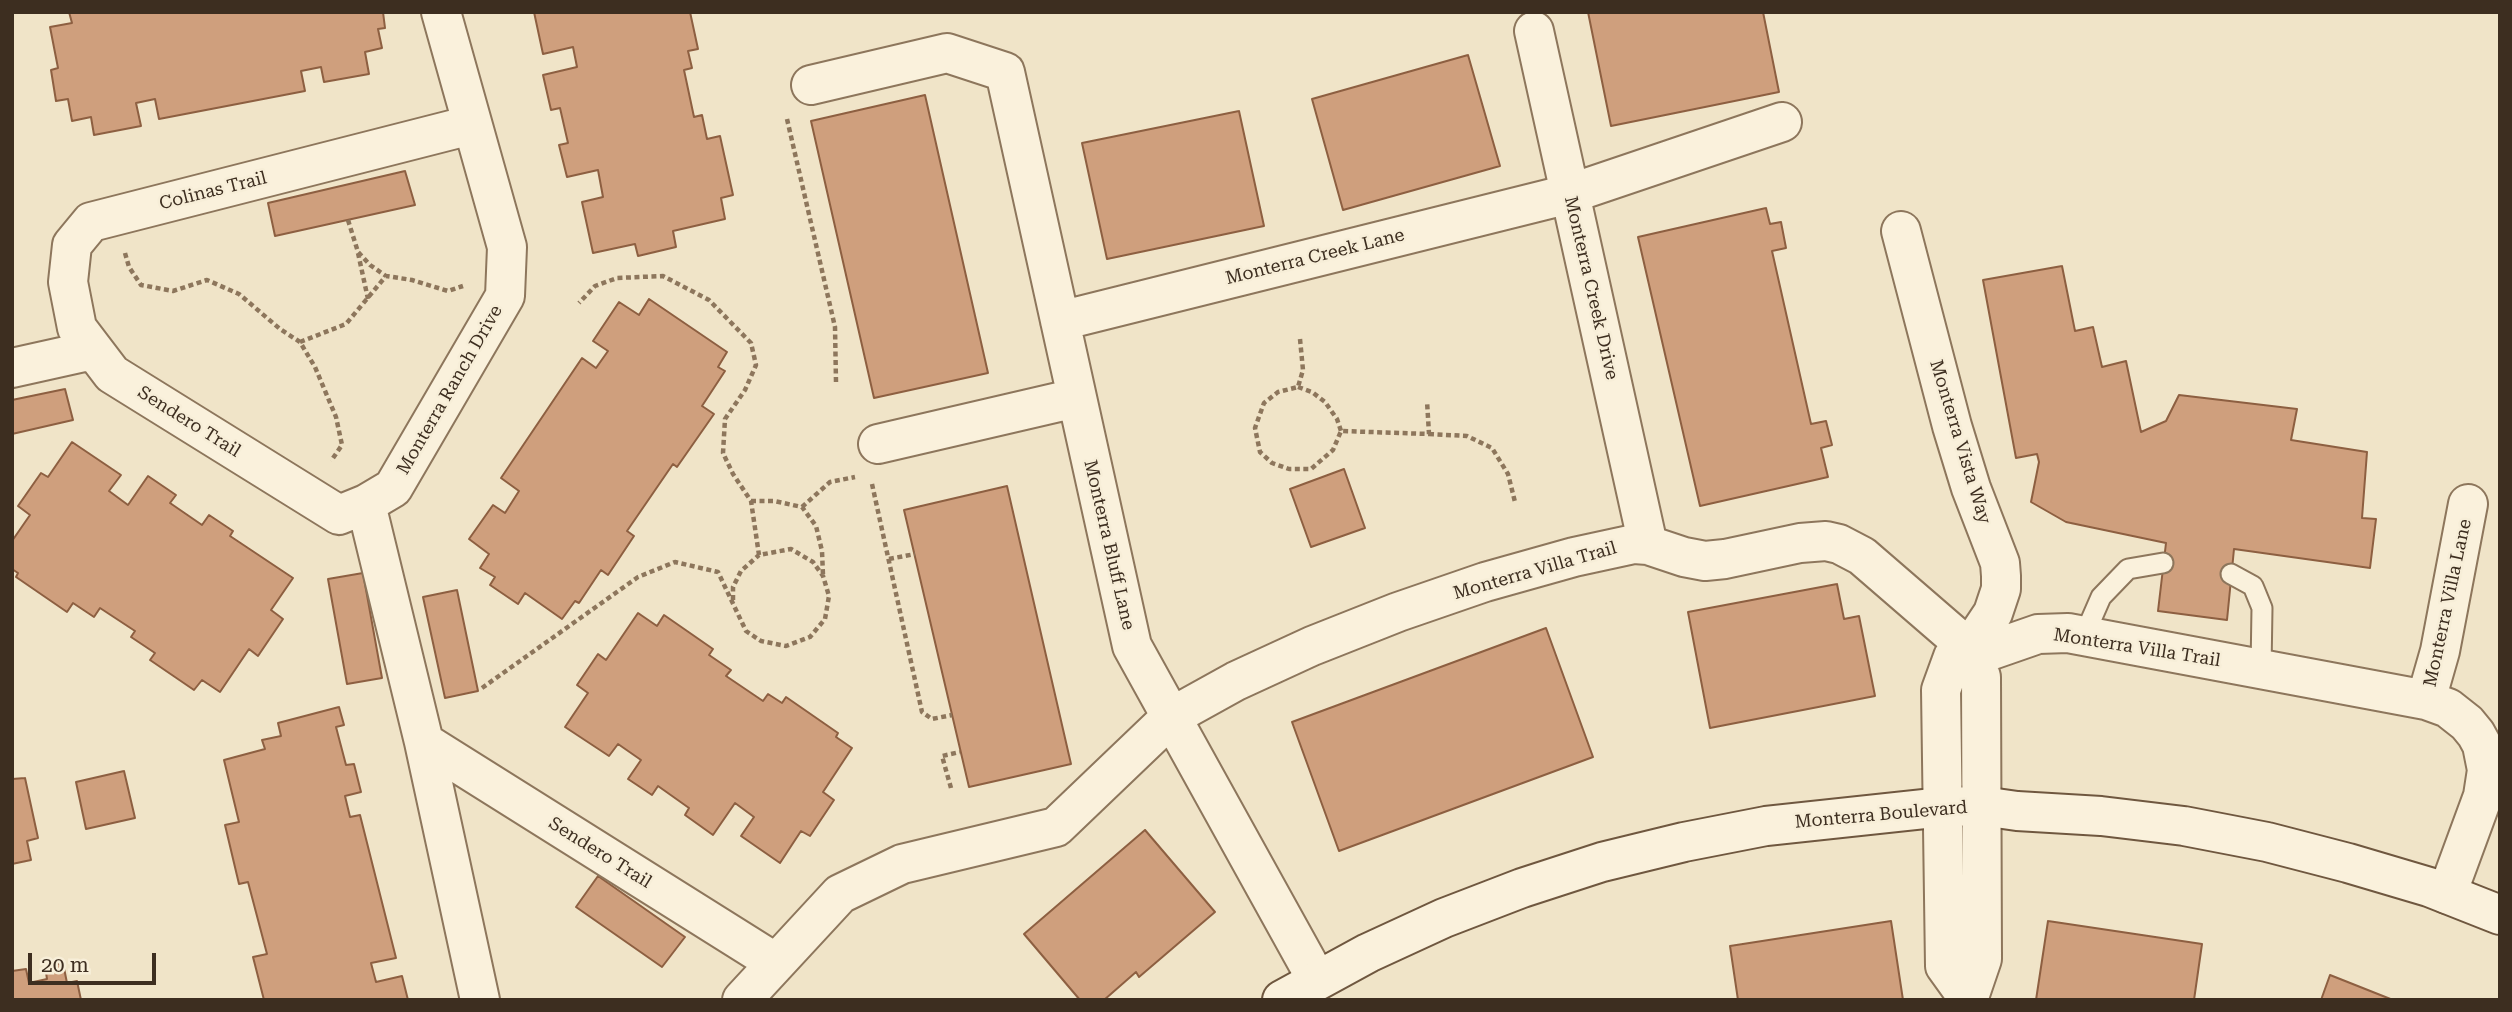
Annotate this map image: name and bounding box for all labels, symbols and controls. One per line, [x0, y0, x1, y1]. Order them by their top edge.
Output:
street label: Colinas Trail [157, 167, 269, 215]
street label: Monterra Creek Drive [1559, 194, 1623, 382]
street label: Monterra Creek Lane [1223, 224, 1407, 290]
street label: Monterra Ranch Drive [393, 301, 507, 479]
street label: Monterra Vista Way [1925, 357, 1995, 527]
street label: Sendero Trail [134, 382, 244, 462]
street label: Monterra Bluff Lane [1079, 458, 1139, 632]
street label: Monterra Villa Lane [2420, 517, 2476, 689]
street label: Monterra Villa Trail [1451, 537, 1619, 605]
street label: Monterra Villa Trail [2052, 624, 2222, 672]
street label: Monterra Boulevard [1794, 797, 1968, 833]
street label: Sendero Trail [545, 813, 655, 893]
scale bar [32, 939, 159, 983]
text: 20 m [41, 953, 89, 977]

